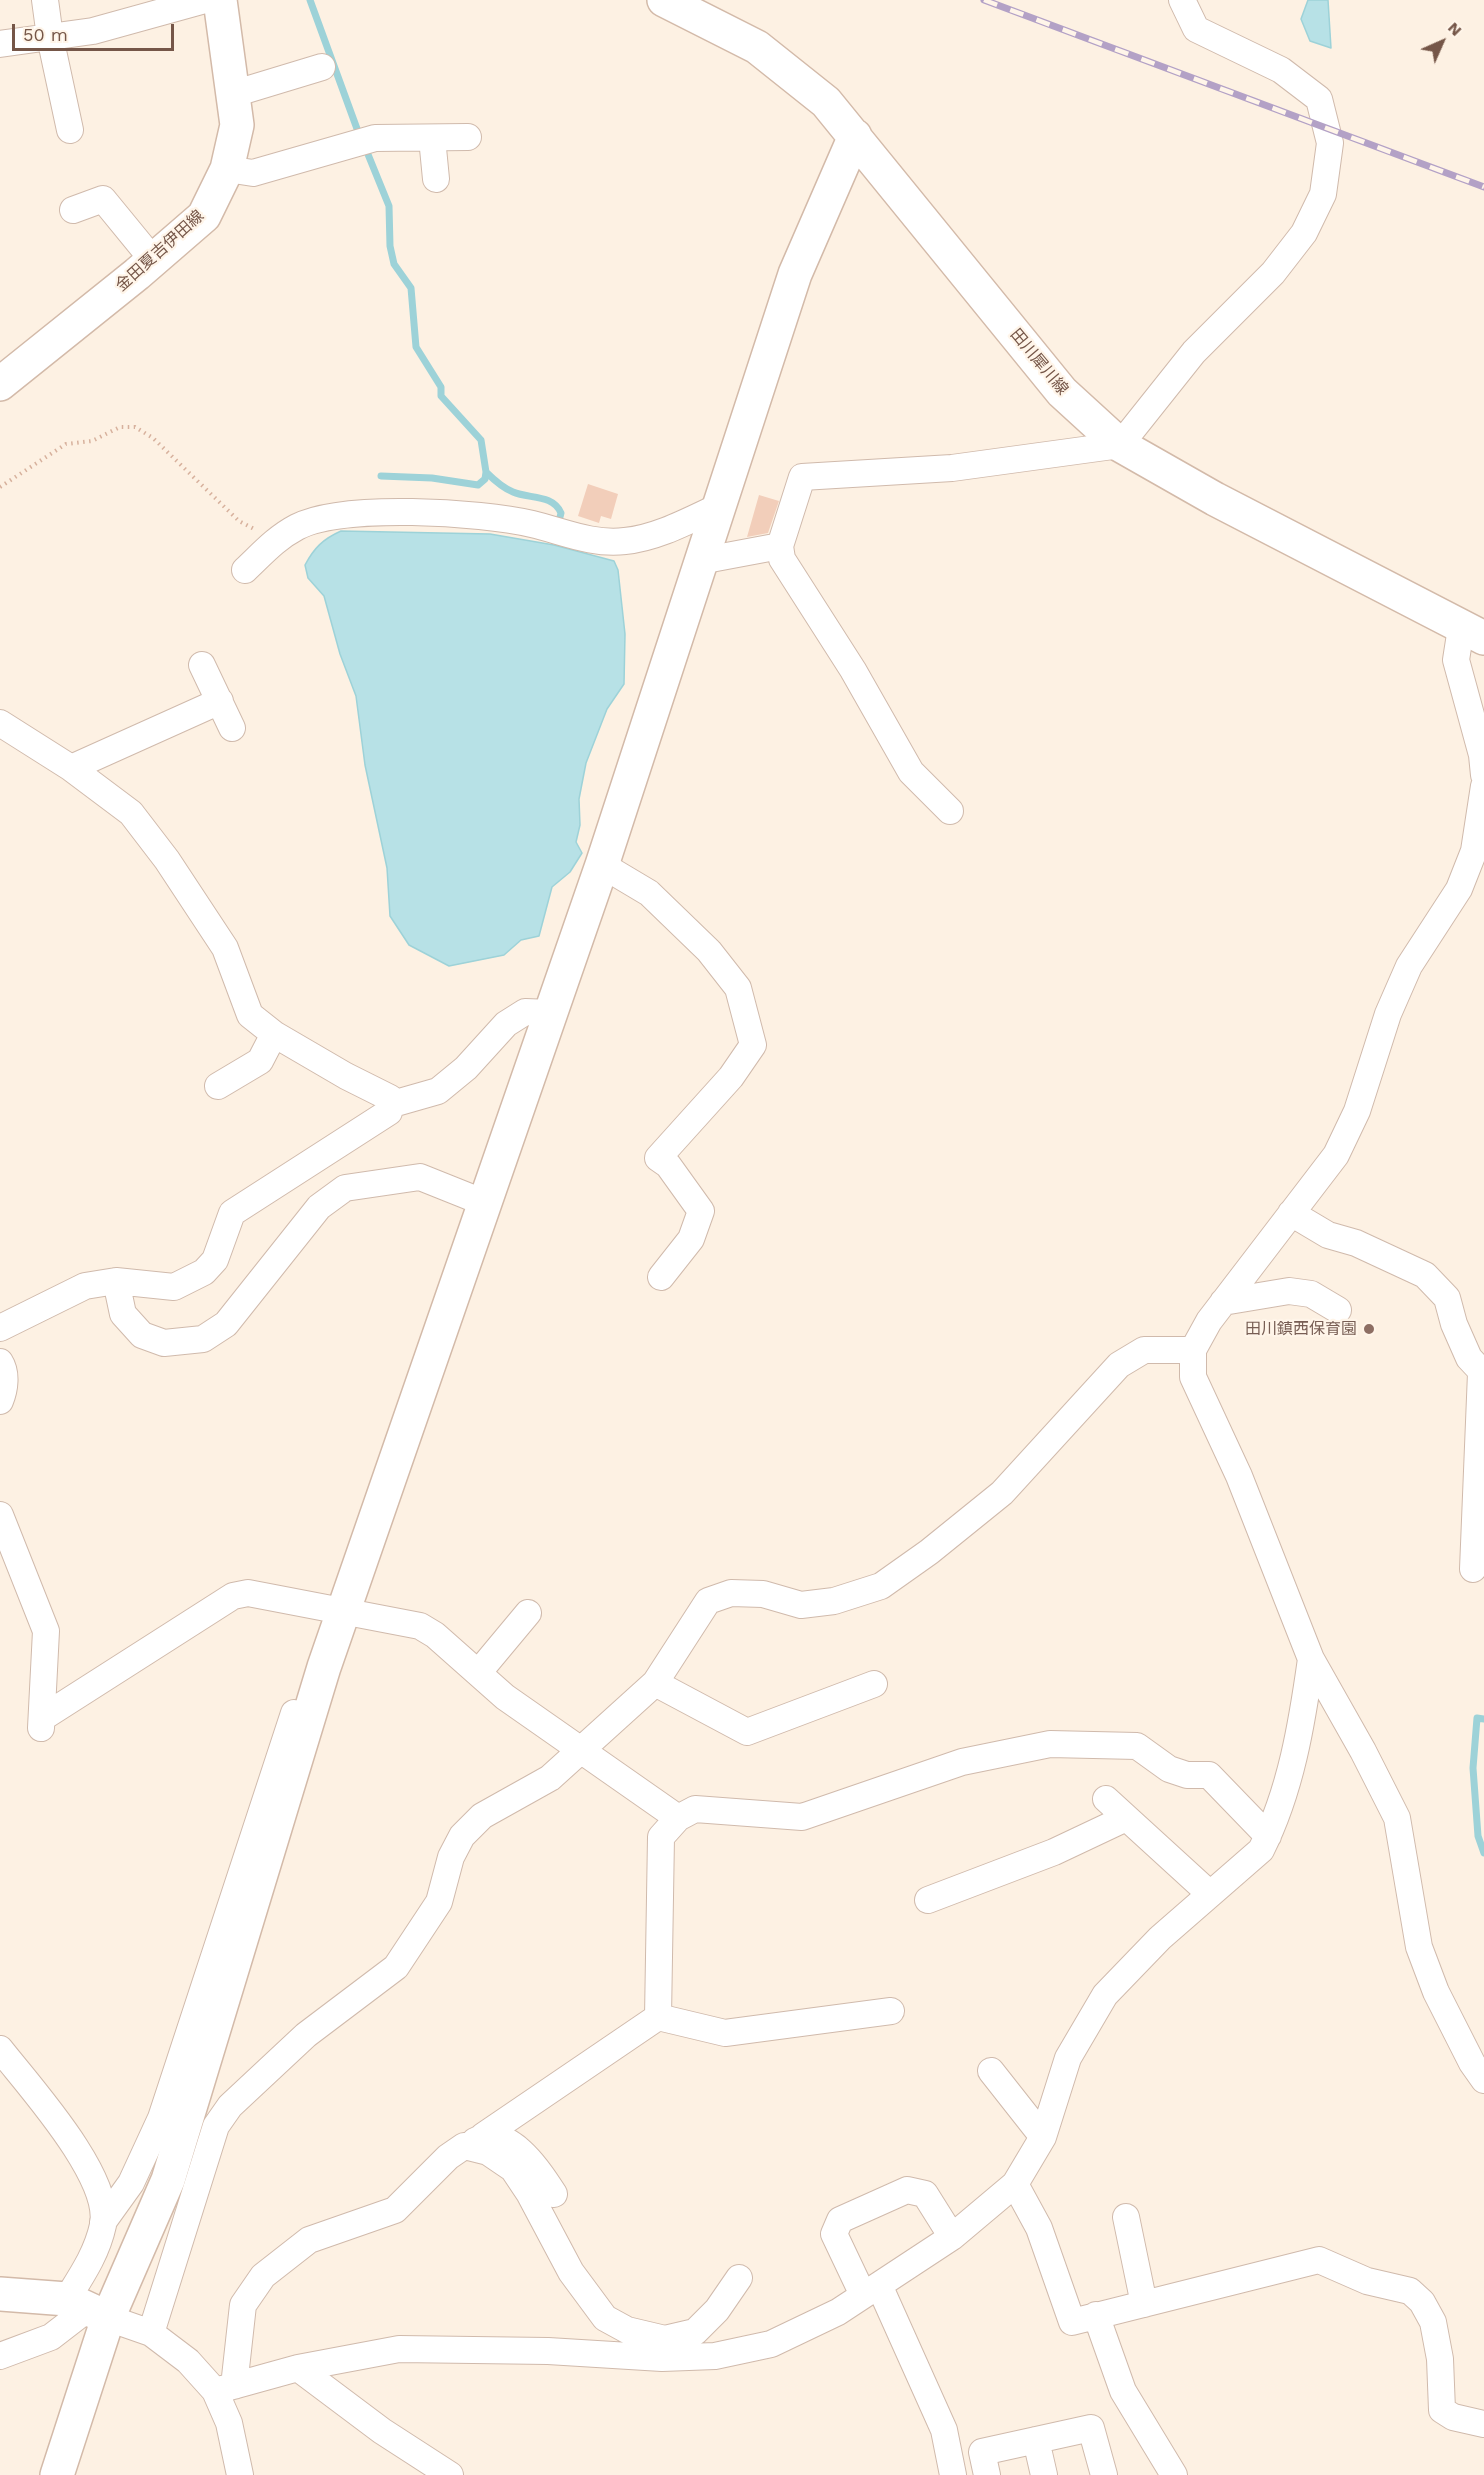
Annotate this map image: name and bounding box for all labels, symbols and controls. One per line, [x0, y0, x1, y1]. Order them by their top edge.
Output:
scale bar [15, 12, 177, 50]
north arrow [1412, 12, 1472, 72]
text: N [1444, 18, 1466, 40]
text: 50 m [23, 24, 68, 45]
street label: 金田夏吉伊田線 [112, 206, 208, 296]
street label: 田川犀川線 [1006, 325, 1072, 399]
place label: 田川鎮西保育園 [1245, 1319, 1357, 1339]
marker: 田川鎮西保育園 [1362, 1322, 1376, 1336]

